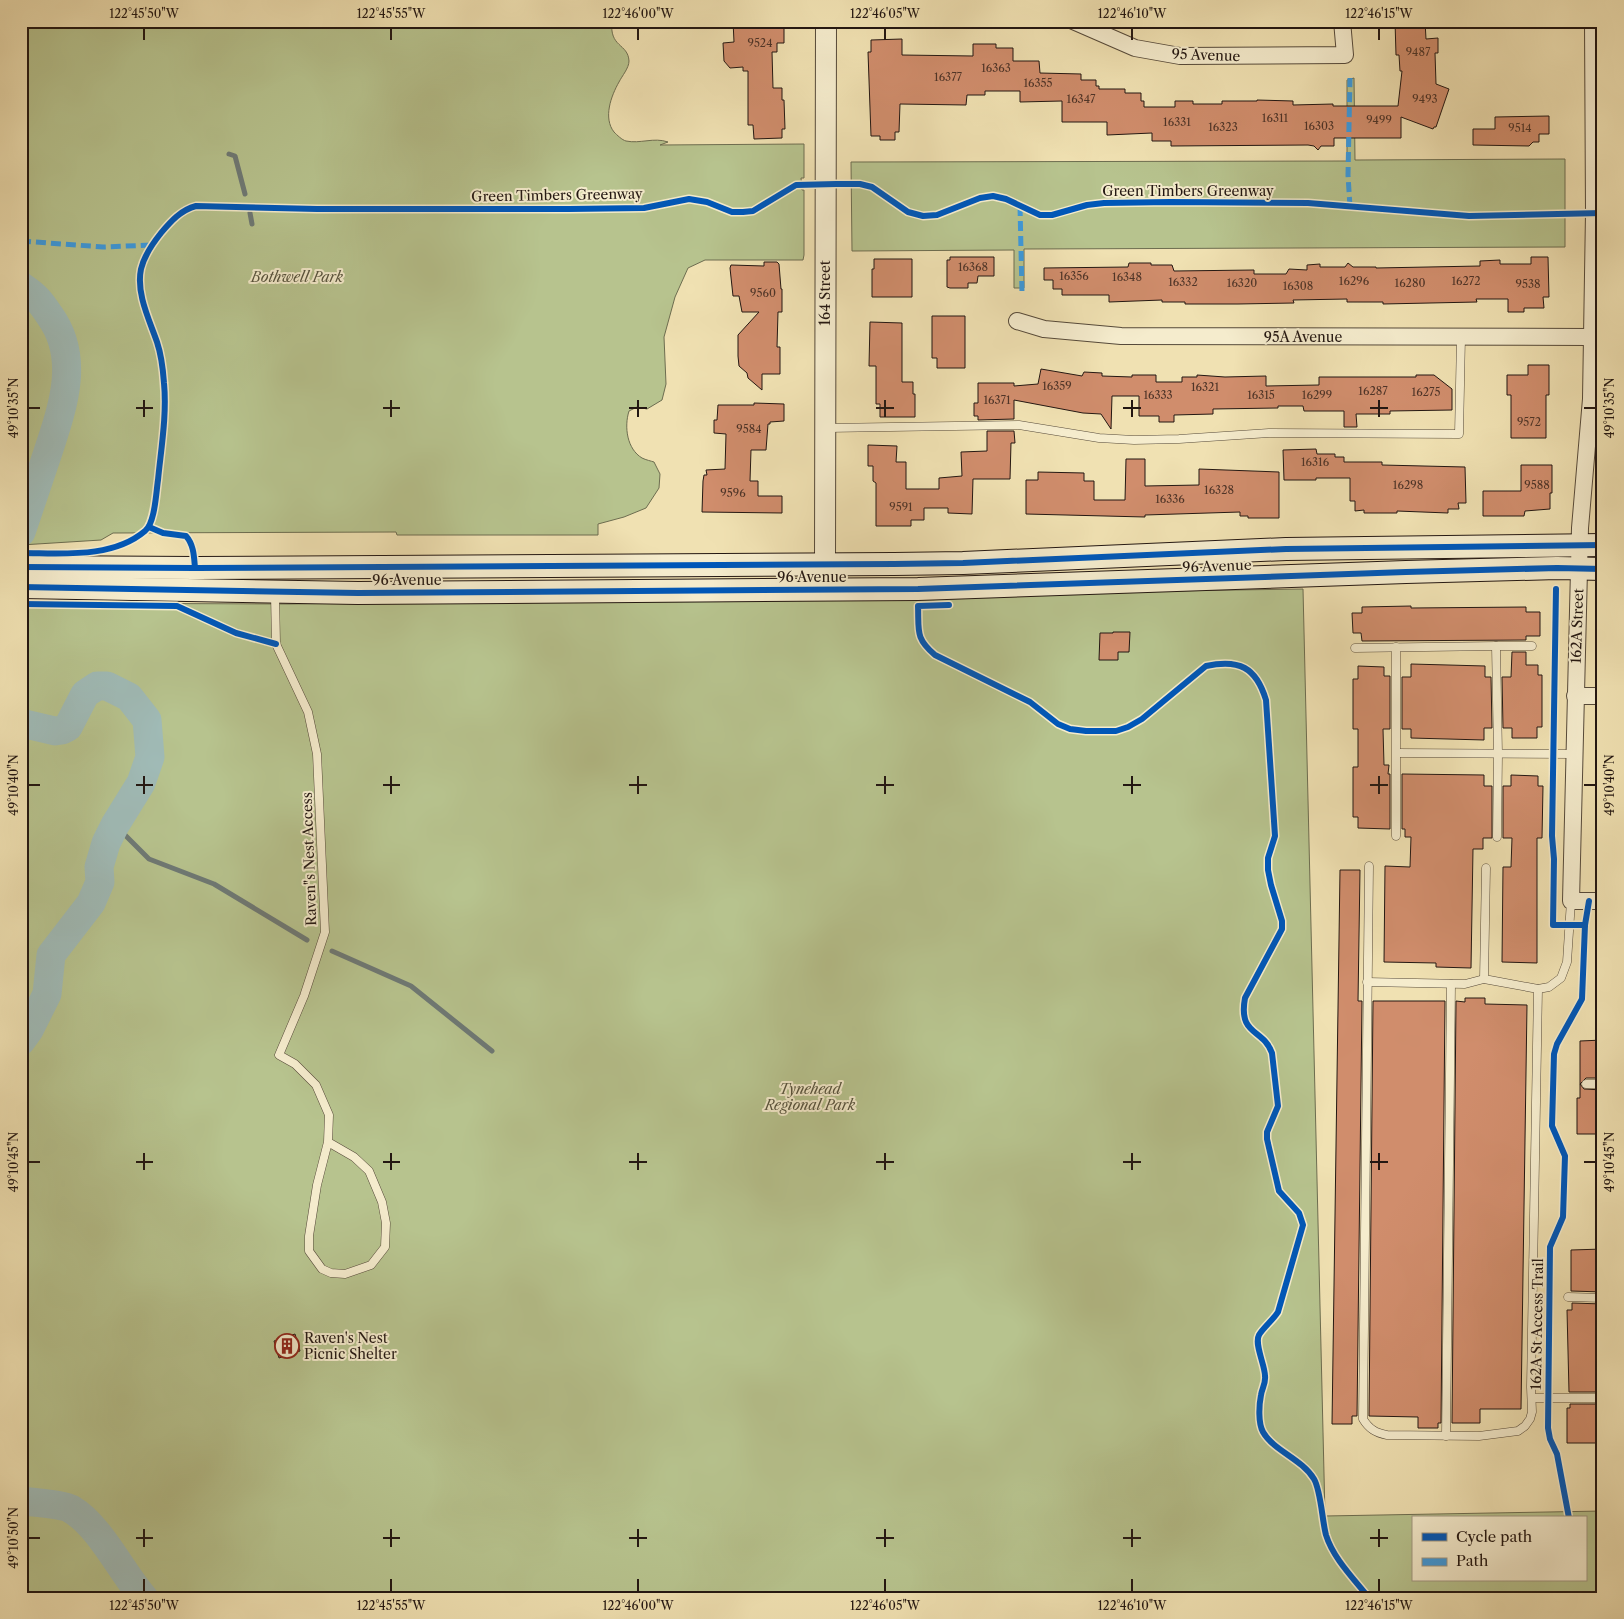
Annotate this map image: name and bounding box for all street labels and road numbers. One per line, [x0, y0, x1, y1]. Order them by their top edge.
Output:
street label: 95 Avenue [1171, 45, 1241, 65]
street label: Green Timbers Greenway [1102, 182, 1274, 200]
street label: Green Timbers Greenway [471, 185, 643, 205]
street label: 164 Street [816, 260, 834, 326]
street label: 95A Avenue [1264, 328, 1342, 346]
street label: 96 Avenue [1182, 556, 1252, 576]
street label: 96 Avenue [777, 568, 847, 586]
street label: 96 Avenue [372, 571, 442, 589]
street label: 162A Street [1567, 588, 1587, 664]
street label: Raven"s Nest Access [298, 792, 320, 926]
street label: 162A St Access Trail [1527, 1258, 1547, 1390]

